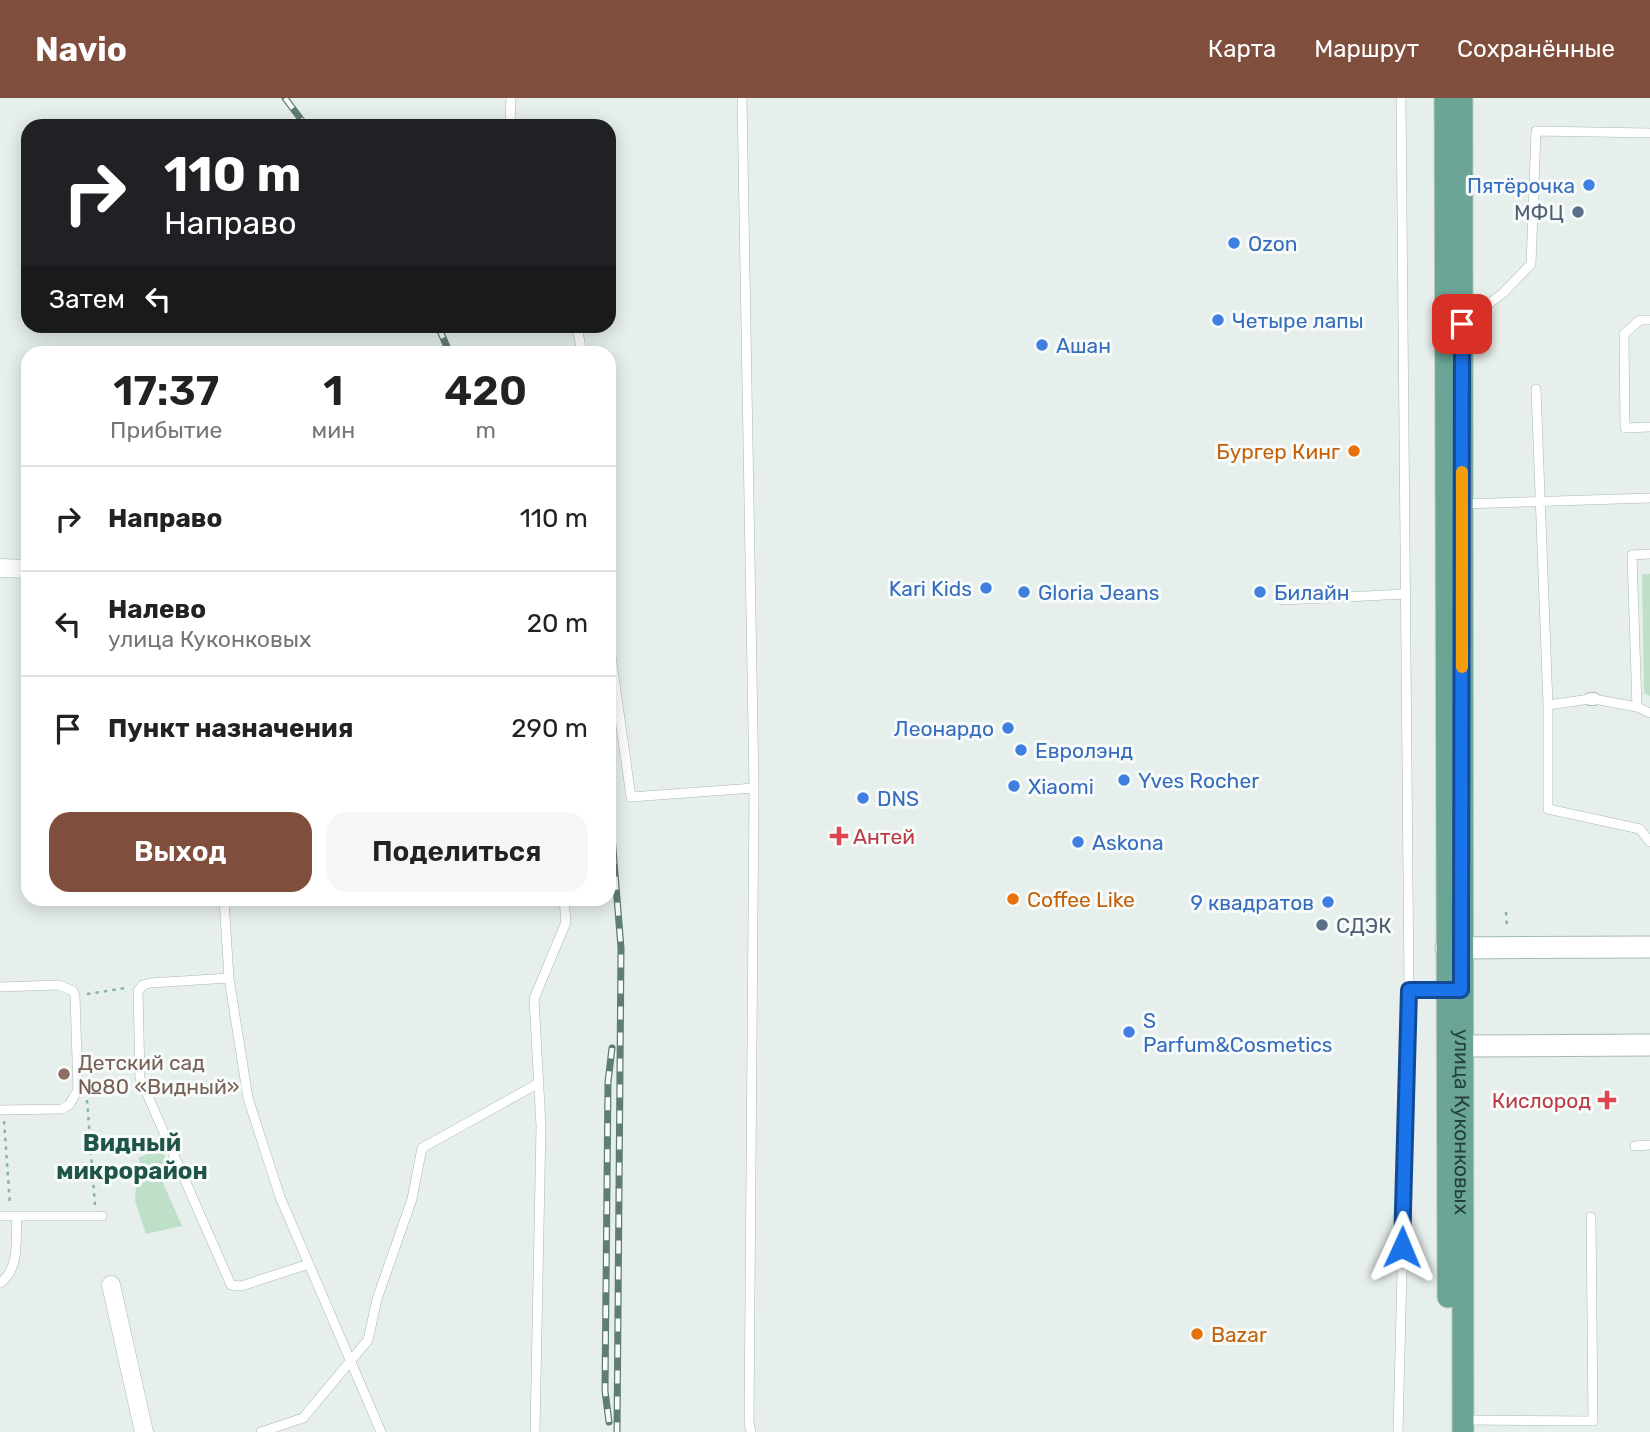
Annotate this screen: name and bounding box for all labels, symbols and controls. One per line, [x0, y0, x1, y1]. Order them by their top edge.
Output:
text: Navio [35, 30, 127, 69]
text: Карта [1208, 35, 1276, 63]
text: Маршрут [1314, 35, 1419, 63]
text: Сохранённые [1457, 35, 1615, 63]
text: 110 m [164, 145, 301, 203]
icon: right [49, 147, 140, 238]
place label: Пятёрочка [1467, 173, 1575, 198]
marker: Пятёрочка [1581, 177, 1597, 193]
place label: МФЦ [1514, 200, 1564, 225]
text: Направо [164, 204, 297, 242]
marker: МФЦ [1570, 204, 1586, 220]
place label: Ozon [1248, 231, 1298, 256]
marker: Ozon [1226, 235, 1242, 251]
icon: left [139, 280, 177, 318]
text: Затем [49, 284, 125, 315]
pin [1432, 294, 1492, 354]
icon: arrive [1443, 305, 1481, 343]
place label: Четыре лапы [1232, 308, 1364, 333]
marker: Четыре лапы [1210, 312, 1226, 328]
place label: Ашан [1056, 333, 1111, 358]
marker: Ашан [1034, 337, 1050, 353]
text: 17:37 [113, 366, 219, 416]
text: 1 [323, 366, 343, 416]
text: 420 [444, 366, 527, 416]
text: Прибытие [110, 416, 222, 444]
text: мин [312, 416, 355, 444]
text: m [475, 416, 496, 444]
place label: Бургер Кинг [1216, 439, 1340, 464]
marker: Бургер Кинг [1346, 443, 1362, 459]
icon: right [49, 500, 87, 538]
text: Направо [108, 503, 222, 534]
text: 110 m [520, 503, 588, 534]
place label: Kari Kids [889, 576, 972, 601]
marker: Kari Kids [978, 580, 994, 596]
place label: Gloria Jeans [1038, 580, 1159, 605]
place label: Билайн [1274, 580, 1350, 605]
marker: Gloria Jeans [1016, 584, 1032, 600]
marker: Билайн [1252, 584, 1268, 600]
text: Налево [108, 594, 206, 625]
icon: left [49, 605, 87, 643]
text: 20 m [527, 608, 588, 639]
text: улица Куконковых [108, 625, 312, 653]
icon: arrive [49, 710, 87, 748]
text: Пункт назначения [108, 713, 353, 744]
text: 290 m [511, 713, 588, 744]
place label: Леонардо [894, 716, 994, 741]
marker: Леонардо [1000, 720, 1016, 736]
place label: Евролэнд [1035, 738, 1133, 763]
marker: Евролэнд [1013, 742, 1029, 758]
place label: Yves Rocher [1138, 768, 1259, 793]
marker: Yves Rocher [1116, 772, 1132, 788]
place label: Xiaomi [1028, 774, 1094, 799]
marker: Xiaomi [1006, 778, 1022, 794]
place label: DNS [877, 786, 919, 811]
marker: DNS [855, 790, 871, 806]
button: Выход [49, 812, 312, 892]
button: Поделиться [326, 812, 588, 892]
place label: Антей [853, 824, 915, 849]
marker: Антей [831, 828, 847, 844]
place label: Askona [1092, 830, 1163, 855]
marker: Askona [1070, 834, 1086, 850]
place label: Coffee Like [1027, 887, 1135, 912]
place label: 9 квадратов [1190, 890, 1314, 915]
marker: Coffee Like [1005, 891, 1021, 907]
marker: 9 квадратов [1320, 894, 1336, 910]
place label: СДЭК [1336, 913, 1392, 938]
marker: СДЭК [1314, 917, 1330, 933]
place label: S Parfum&Cosmetics [1143, 1008, 1333, 1057]
marker: S Parfum&Cosmetics [1121, 1024, 1137, 1040]
street label: улица Куконковых [1450, 1029, 1475, 1215]
place label: Детский сад №80 «Видный» [78, 1050, 240, 1099]
marker: Детский сад №80 «Видный» [56, 1066, 72, 1082]
place label: Кислород [1492, 1088, 1591, 1113]
marker: Кислород [1597, 1090, 1617, 1110]
district label: Видный микрорайон [56, 1129, 208, 1185]
position arrow [1365, 1210, 1439, 1284]
place label: Bazar [1211, 1322, 1267, 1347]
marker: Bazar [1189, 1326, 1205, 1342]

